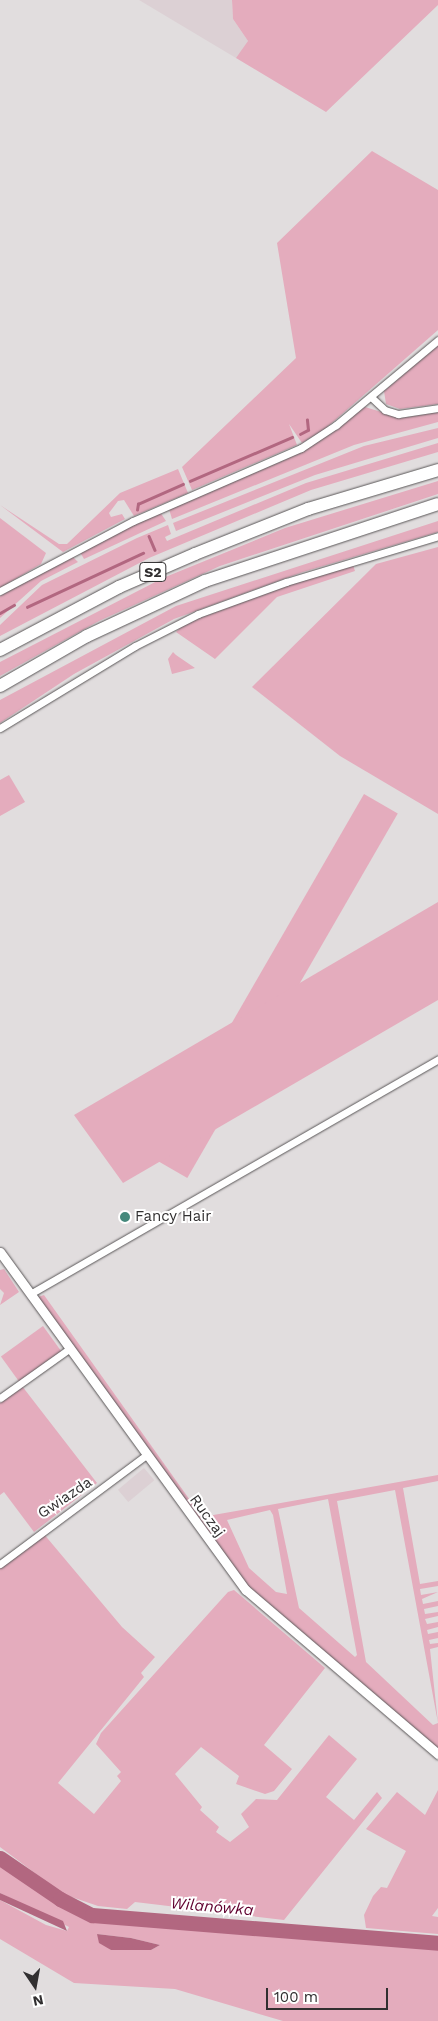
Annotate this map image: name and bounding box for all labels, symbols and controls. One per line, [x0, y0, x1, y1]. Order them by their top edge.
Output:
road number: S2 [139, 560, 167, 584]
place label: Fancy Hair [135, 1208, 212, 1226]
marker: Fancy Hair [119, 1211, 131, 1223]
street label: Gwiazda [34, 1473, 96, 1523]
street label: Ruczaj [186, 1491, 228, 1541]
water label: Wilanówka [170, 1894, 254, 1920]
north arrow [10, 1961, 60, 2011]
scale bar [268, 1978, 390, 2010]
text: 100 m [274, 1988, 318, 2006]
text: N [31, 1992, 45, 2010]

